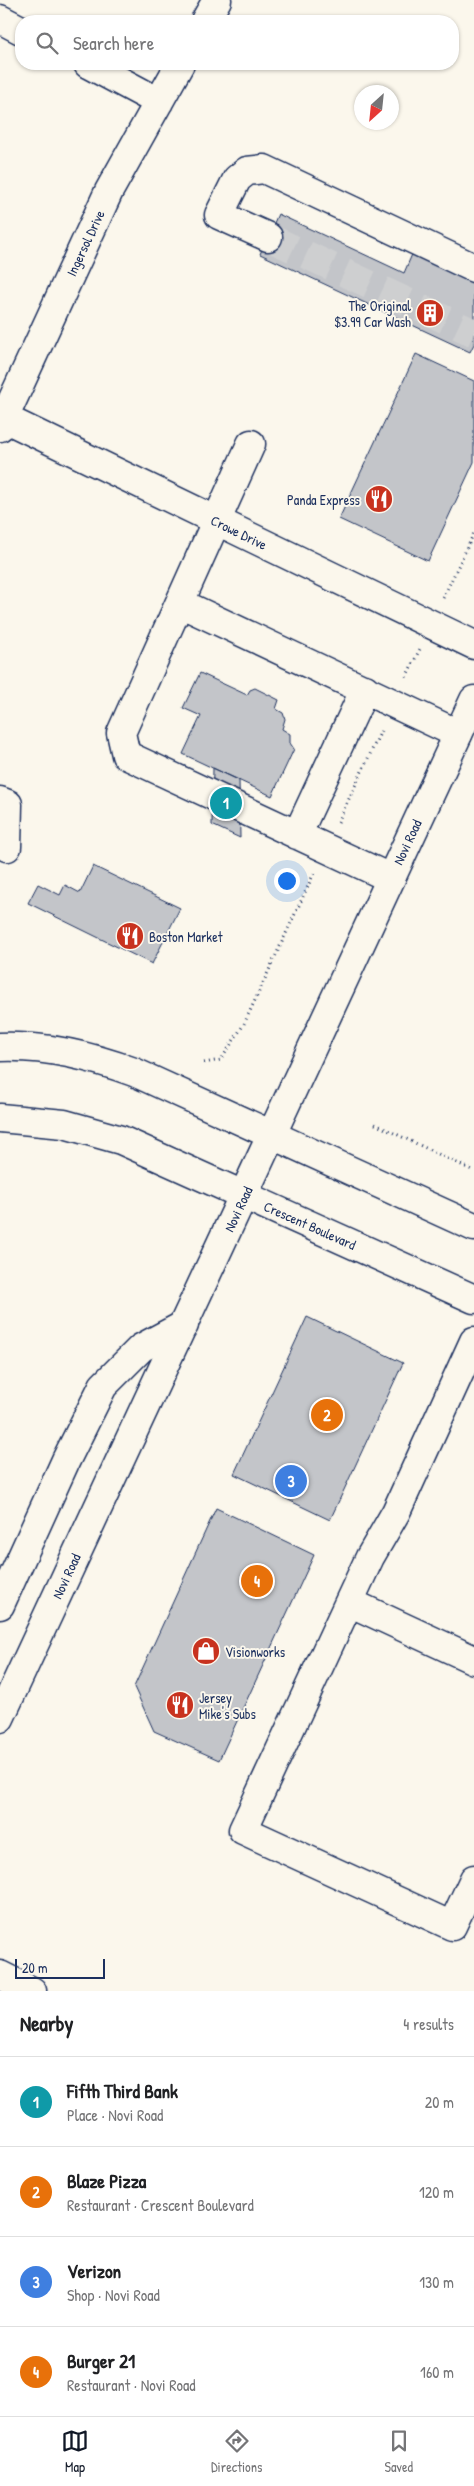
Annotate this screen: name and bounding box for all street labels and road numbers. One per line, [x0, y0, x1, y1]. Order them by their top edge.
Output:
street label: Ingersol Drive [61, 206, 110, 280]
street label: Crowe Drive [208, 510, 271, 554]
street label: Novi Road [388, 816, 426, 868]
street label: Novi Road [219, 1183, 257, 1235]
street label: Crescent Boulevard [261, 1196, 360, 1254]
street label: Novi Road [47, 1550, 85, 1602]

